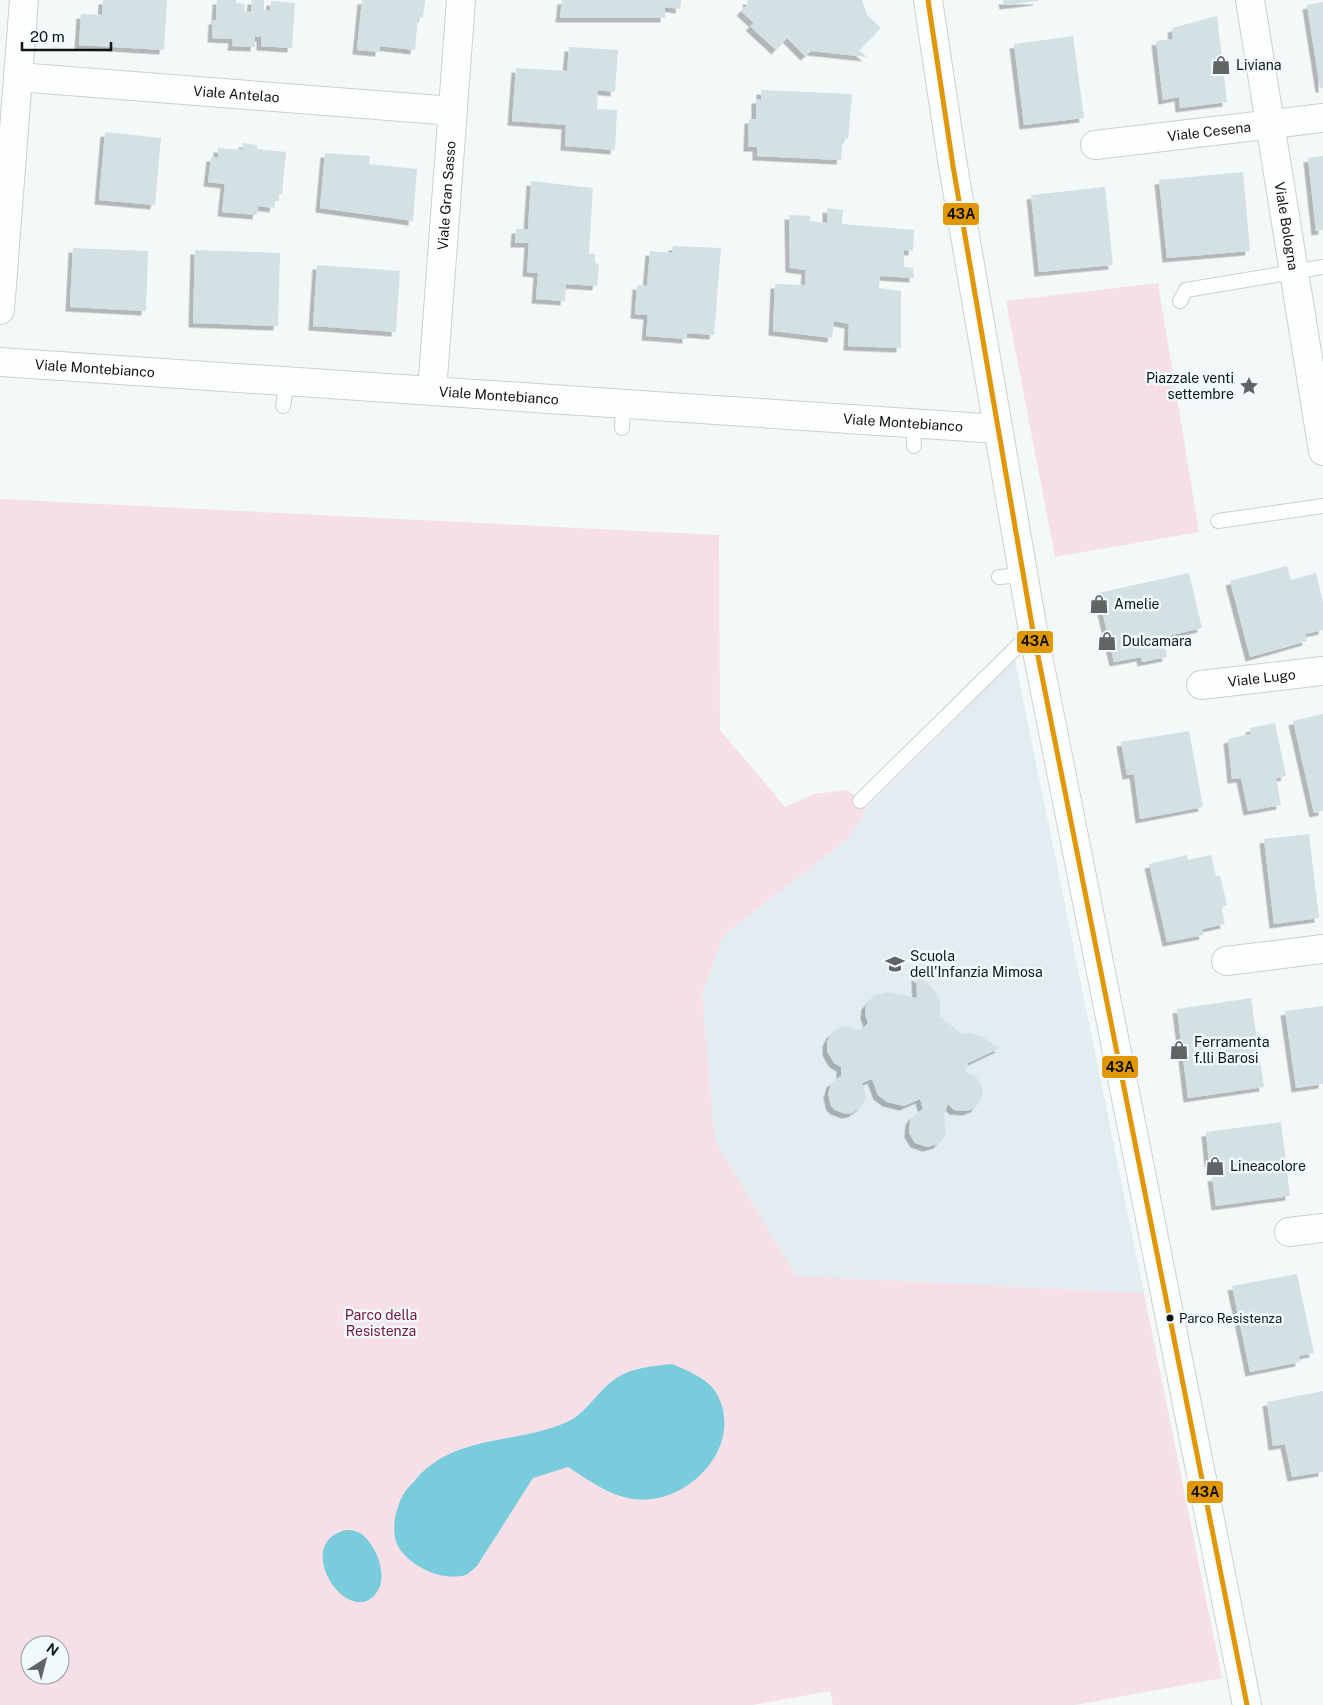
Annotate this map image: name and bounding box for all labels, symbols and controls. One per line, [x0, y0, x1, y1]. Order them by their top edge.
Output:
scale bar [22, 20, 111, 52]
text: 20 m [30, 28, 65, 45]
shop icon: Liviana [1210, 54, 1232, 76]
place label: Liviana [1236, 57, 1282, 73]
street label: Viale Antelao [193, 83, 280, 105]
street label: Viale Cesena [1166, 119, 1252, 144]
street label: Viale Gran Sasso [434, 140, 459, 251]
street label: Viale Bologna [1272, 181, 1302, 271]
line badge: 43A [942, 202, 980, 226]
text: 43A [947, 206, 975, 222]
street label: Viale Montebianco [34, 356, 155, 380]
place label: Piazzale venti settembre [1146, 370, 1234, 402]
place icon: Piazzale venti settembre [1238, 375, 1260, 397]
street label: Viale Montebianco [438, 383, 559, 408]
street label: Viale Montebianco [842, 411, 964, 435]
shop icon: Amelie [1088, 593, 1110, 615]
place label: Amelie [1114, 596, 1160, 612]
line badge: 43A [1016, 630, 1054, 654]
shop icon: Dulcamara [1096, 630, 1118, 652]
text: 43A [1021, 633, 1049, 649]
place label: Dulcamara [1122, 633, 1192, 649]
street label: Viale Lugo [1227, 666, 1297, 690]
place label: Scuola dell'Infanzia Mimosa [910, 948, 1043, 980]
school or university icon: Scuola dell'Infanzia Mimosa [884, 953, 906, 975]
place label: Ferramenta f.lli Barosi [1194, 1034, 1269, 1066]
shop icon: Ferramenta f.lli Barosi [1168, 1039, 1190, 1061]
line badge: 43A [1101, 1055, 1139, 1079]
text: 43A [1106, 1059, 1134, 1075]
shop icon: Lineacolore [1204, 1155, 1226, 1177]
place label: Lineacolore [1230, 1158, 1306, 1174]
park label: Parco della Resistenza [345, 1307, 417, 1339]
place label: Parco Resistenza [1179, 1311, 1282, 1326]
marker: Parco Resistenza [1165, 1313, 1175, 1323]
line badge: 43A [1186, 1480, 1224, 1504]
text: 43A [1191, 1484, 1219, 1500]
north arrow [20, 1635, 70, 1685]
text: N [44, 1640, 62, 1659]

